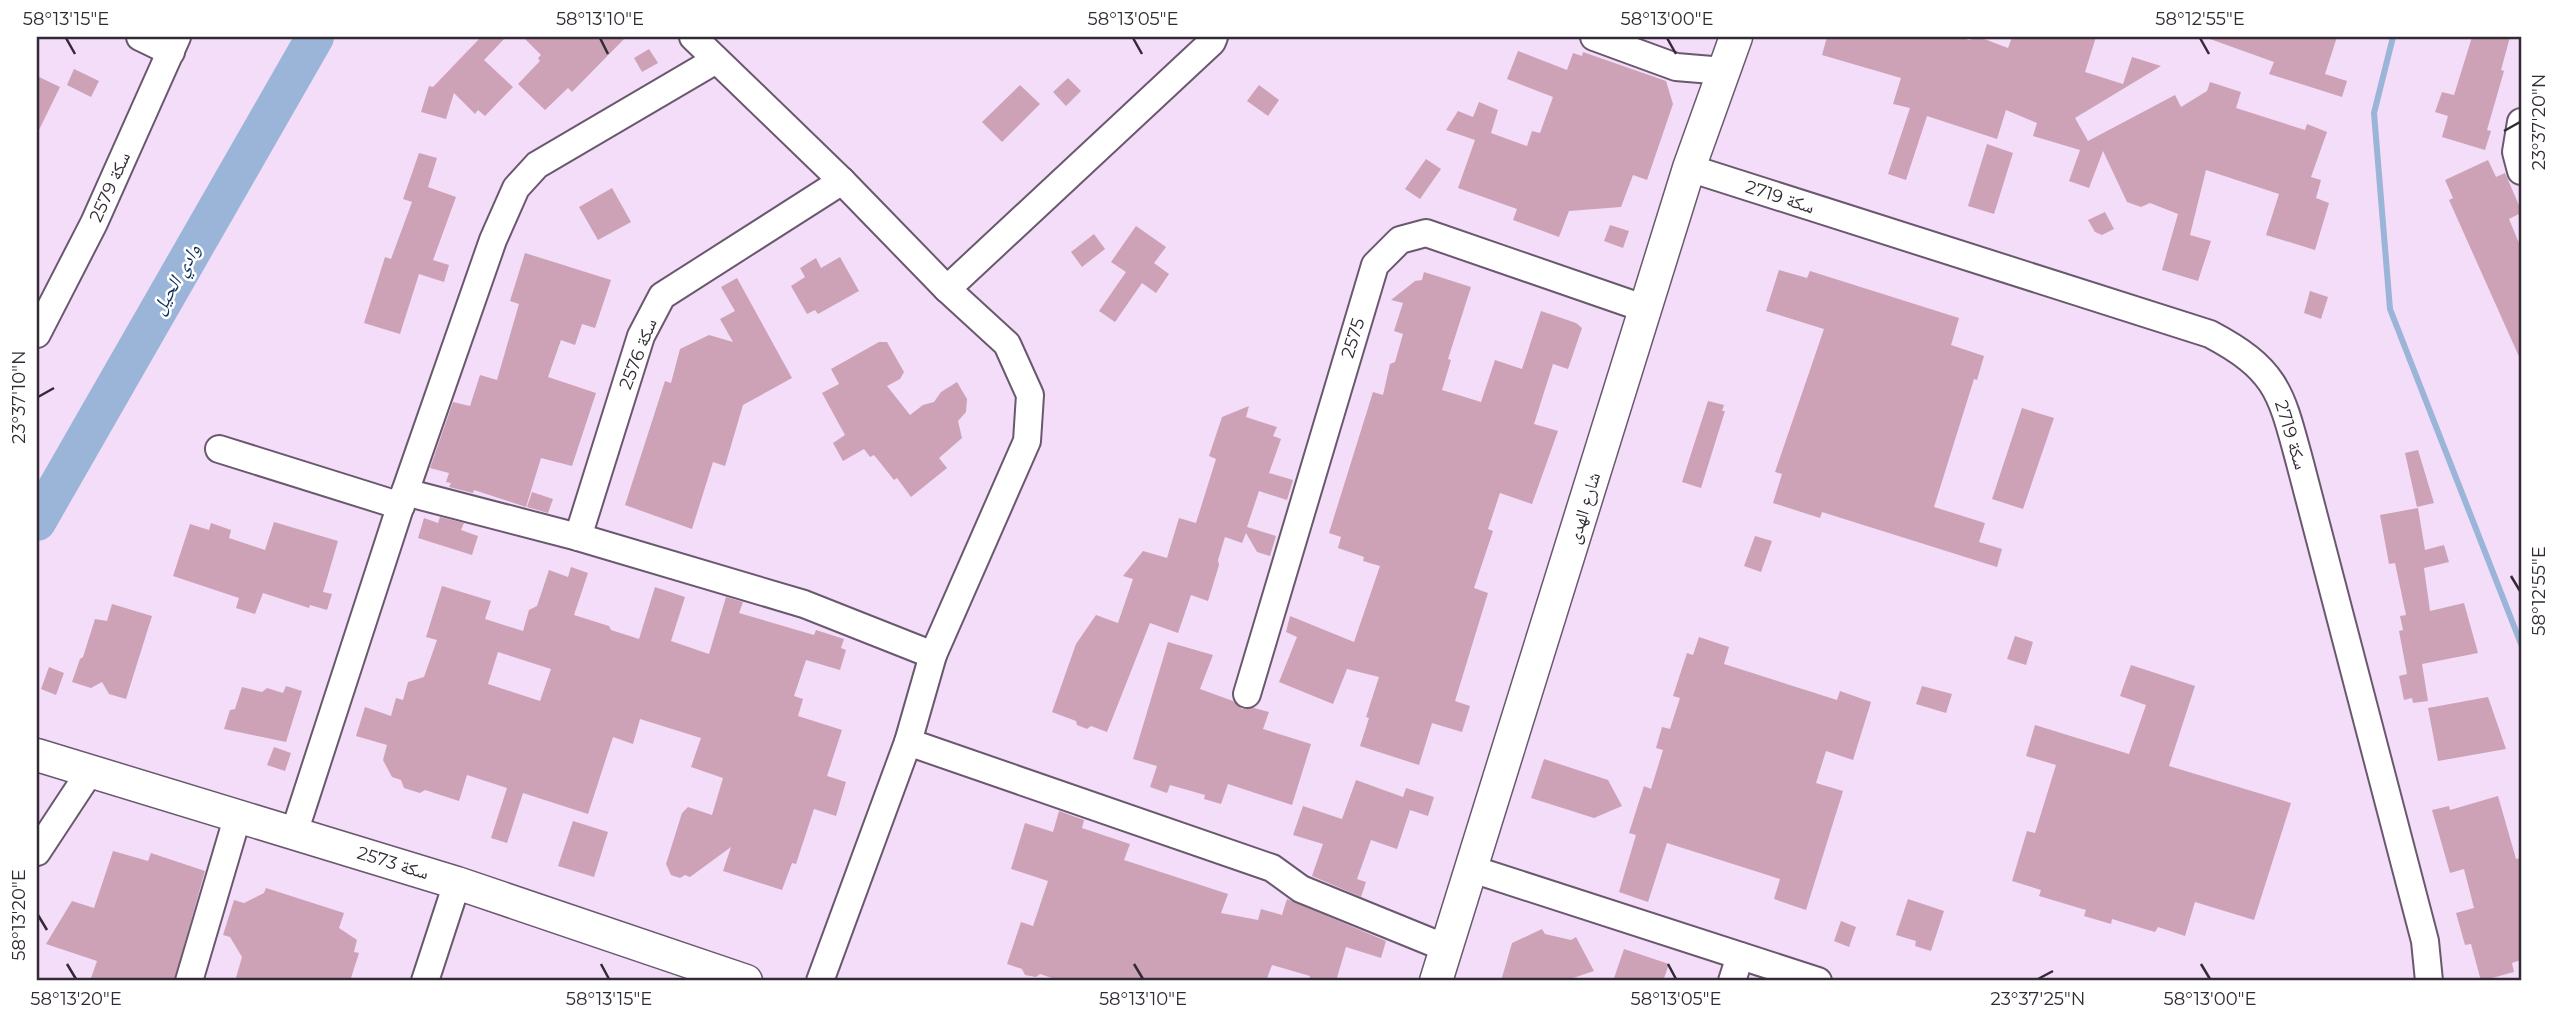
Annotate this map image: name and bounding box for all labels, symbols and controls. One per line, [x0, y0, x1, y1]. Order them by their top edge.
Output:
text: 58°13'15"E [23, 8, 109, 30]
text: 58°13'10"E [556, 8, 644, 30]
text: 58°13'05"E [1087, 8, 1179, 30]
text: 58°13'00"E [1621, 8, 1713, 30]
text: 58°12'55"E [2155, 8, 2245, 30]
text: 23°37'20"N [2528, 74, 2550, 170]
street label: سكة 2579 [85, 148, 135, 226]
street label: سكة 2719 [1743, 176, 1817, 218]
water label: وادي الحيل [147, 240, 209, 320]
street label: سكة 2576 [614, 315, 662, 393]
street label: 2575 [1337, 315, 1369, 361]
text: 23°37'10"N [8, 350, 30, 444]
street label: سكة 2719 [2270, 398, 2312, 472]
street label: شارع الهدى [1563, 470, 1605, 546]
text: 58°12'55"E [2528, 546, 2550, 636]
street label: سكة 2573 [355, 842, 431, 884]
text: 58°13'20"E [8, 869, 30, 961]
text: 58°13'20"E [30, 988, 122, 1010]
text: 58°13'15"E [566, 988, 652, 1010]
text: 58°13'10"E [1099, 988, 1187, 1010]
text: 58°13'05"E [1630, 988, 1722, 1010]
text: 23°37'25"N [1991, 988, 2085, 1010]
text: 58°13'00"E [2164, 988, 2256, 1010]

